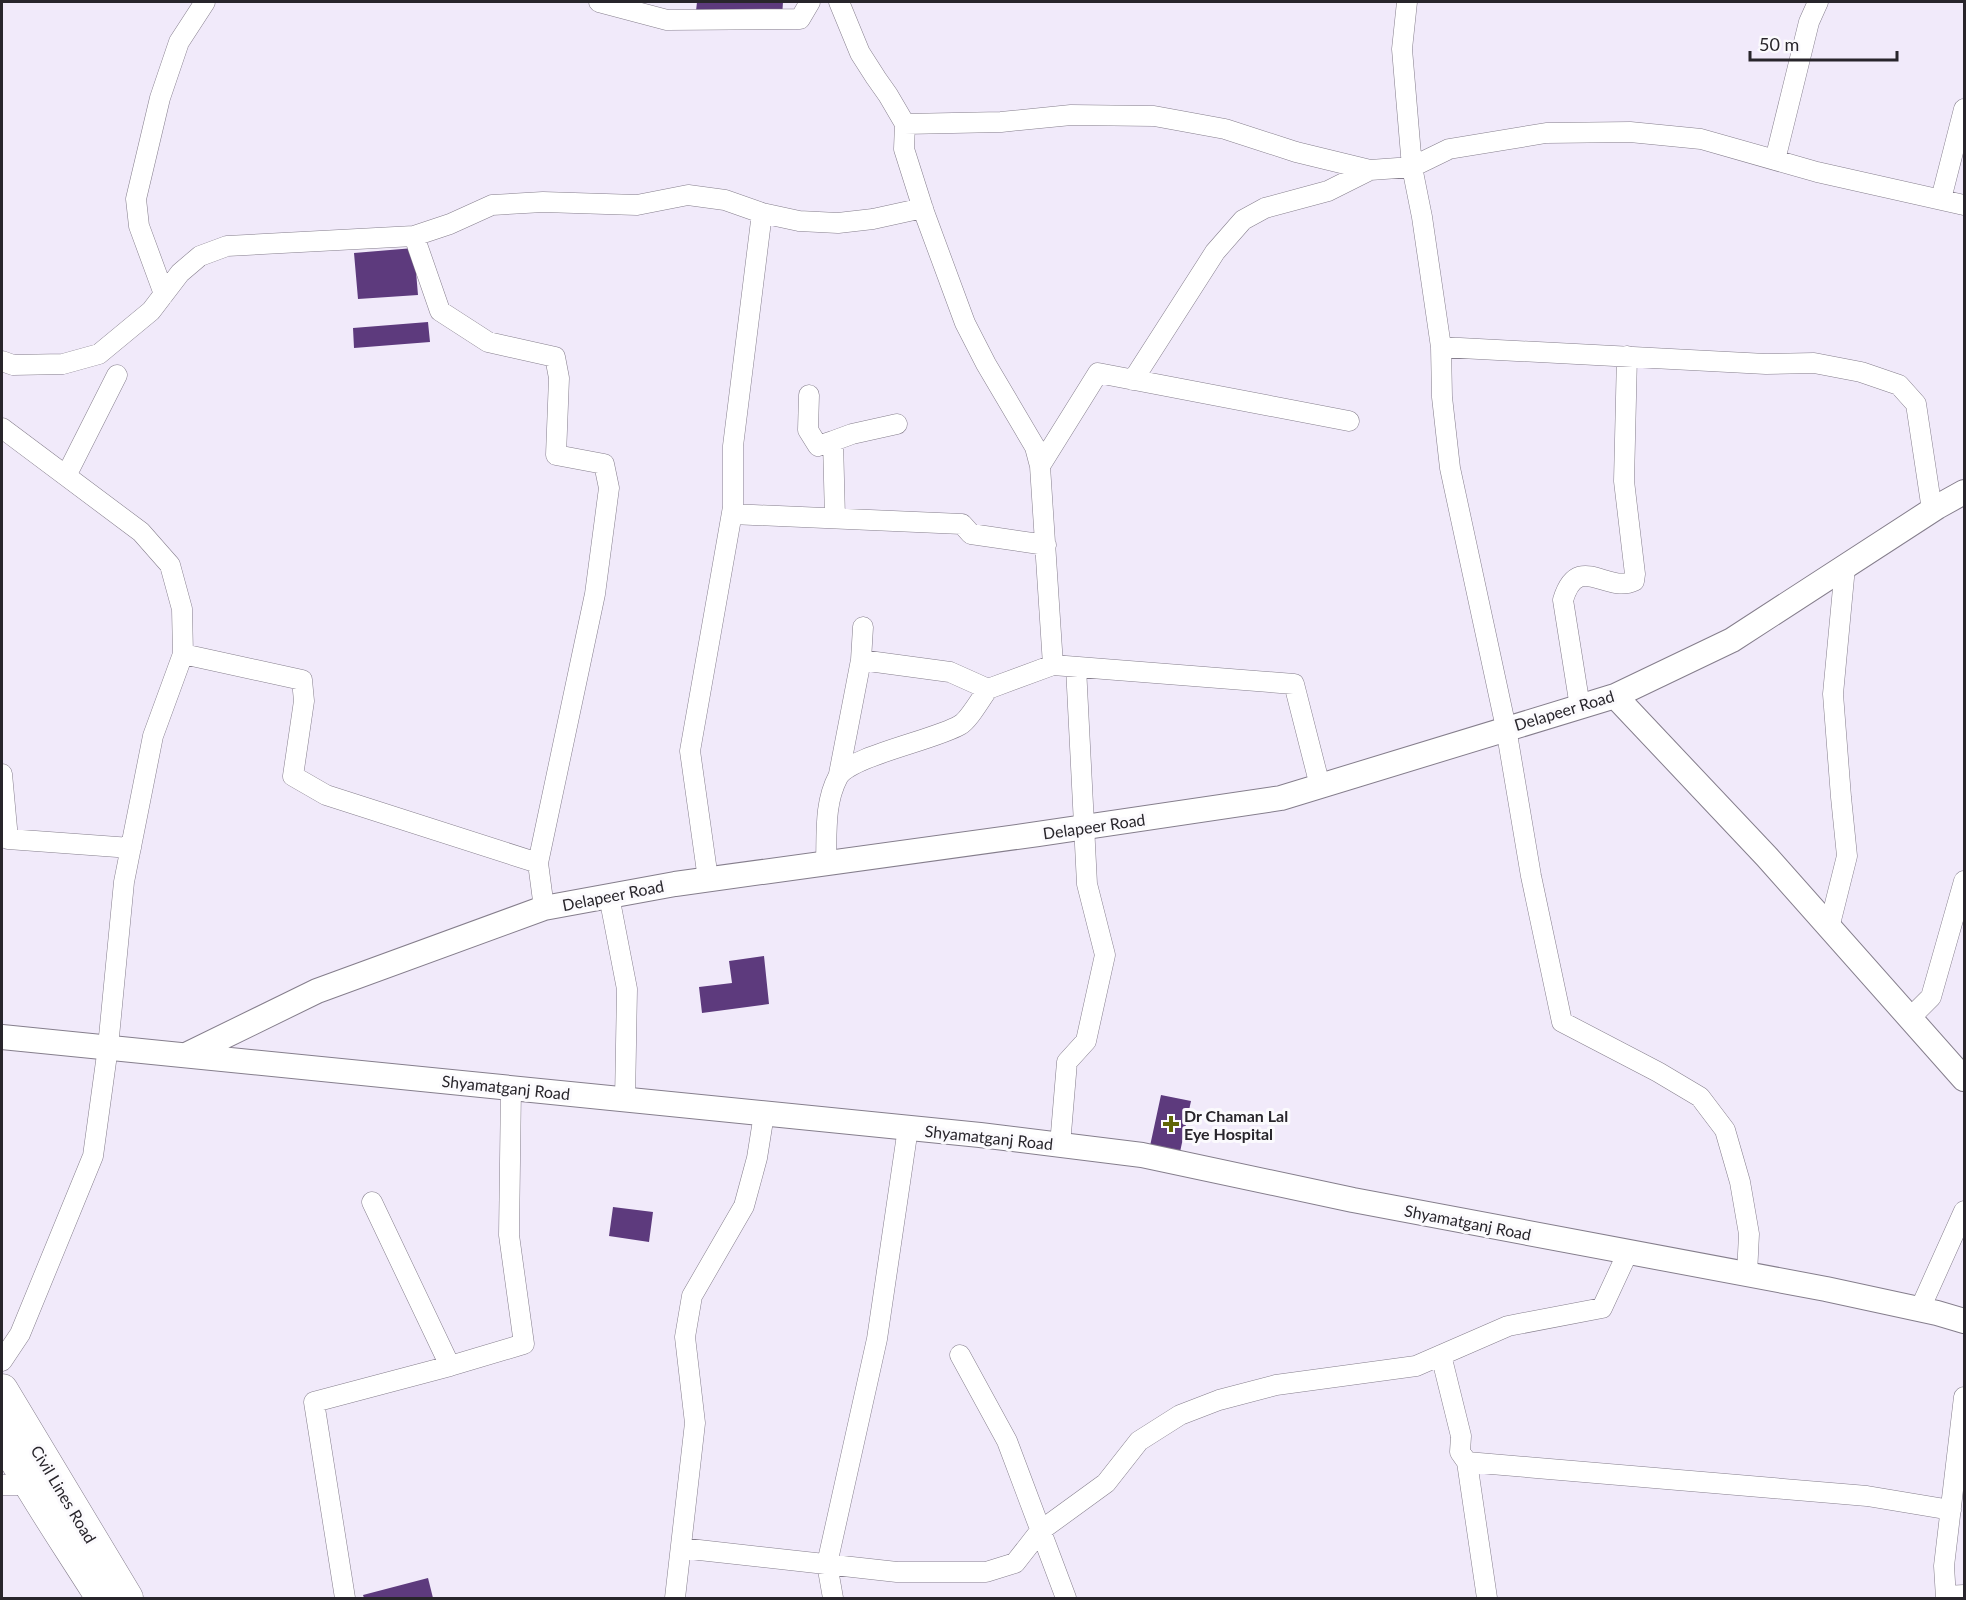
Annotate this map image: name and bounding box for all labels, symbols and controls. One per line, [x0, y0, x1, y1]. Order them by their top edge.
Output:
scale bar [1750, 24, 1897, 62]
text: 50 m [1759, 33, 1799, 55]
street label: Delapeer Road [1512, 686, 1616, 734]
street label: Delapeer Road [1042, 809, 1146, 843]
street label: Delapeer Road [561, 876, 665, 914]
street label: Shyamatganj Road [441, 1071, 571, 1103]
place label: Dr Chaman Lal Eye Hospital [1184, 1106, 1288, 1143]
marker: Dr Chaman Lal Eye Hospital [1162, 1115, 1180, 1133]
street label: Shyamatganj Road [924, 1121, 1054, 1153]
street label: Shyamatganj Road [1403, 1200, 1533, 1244]
street label: Civil Lines Road [27, 1442, 101, 1546]

